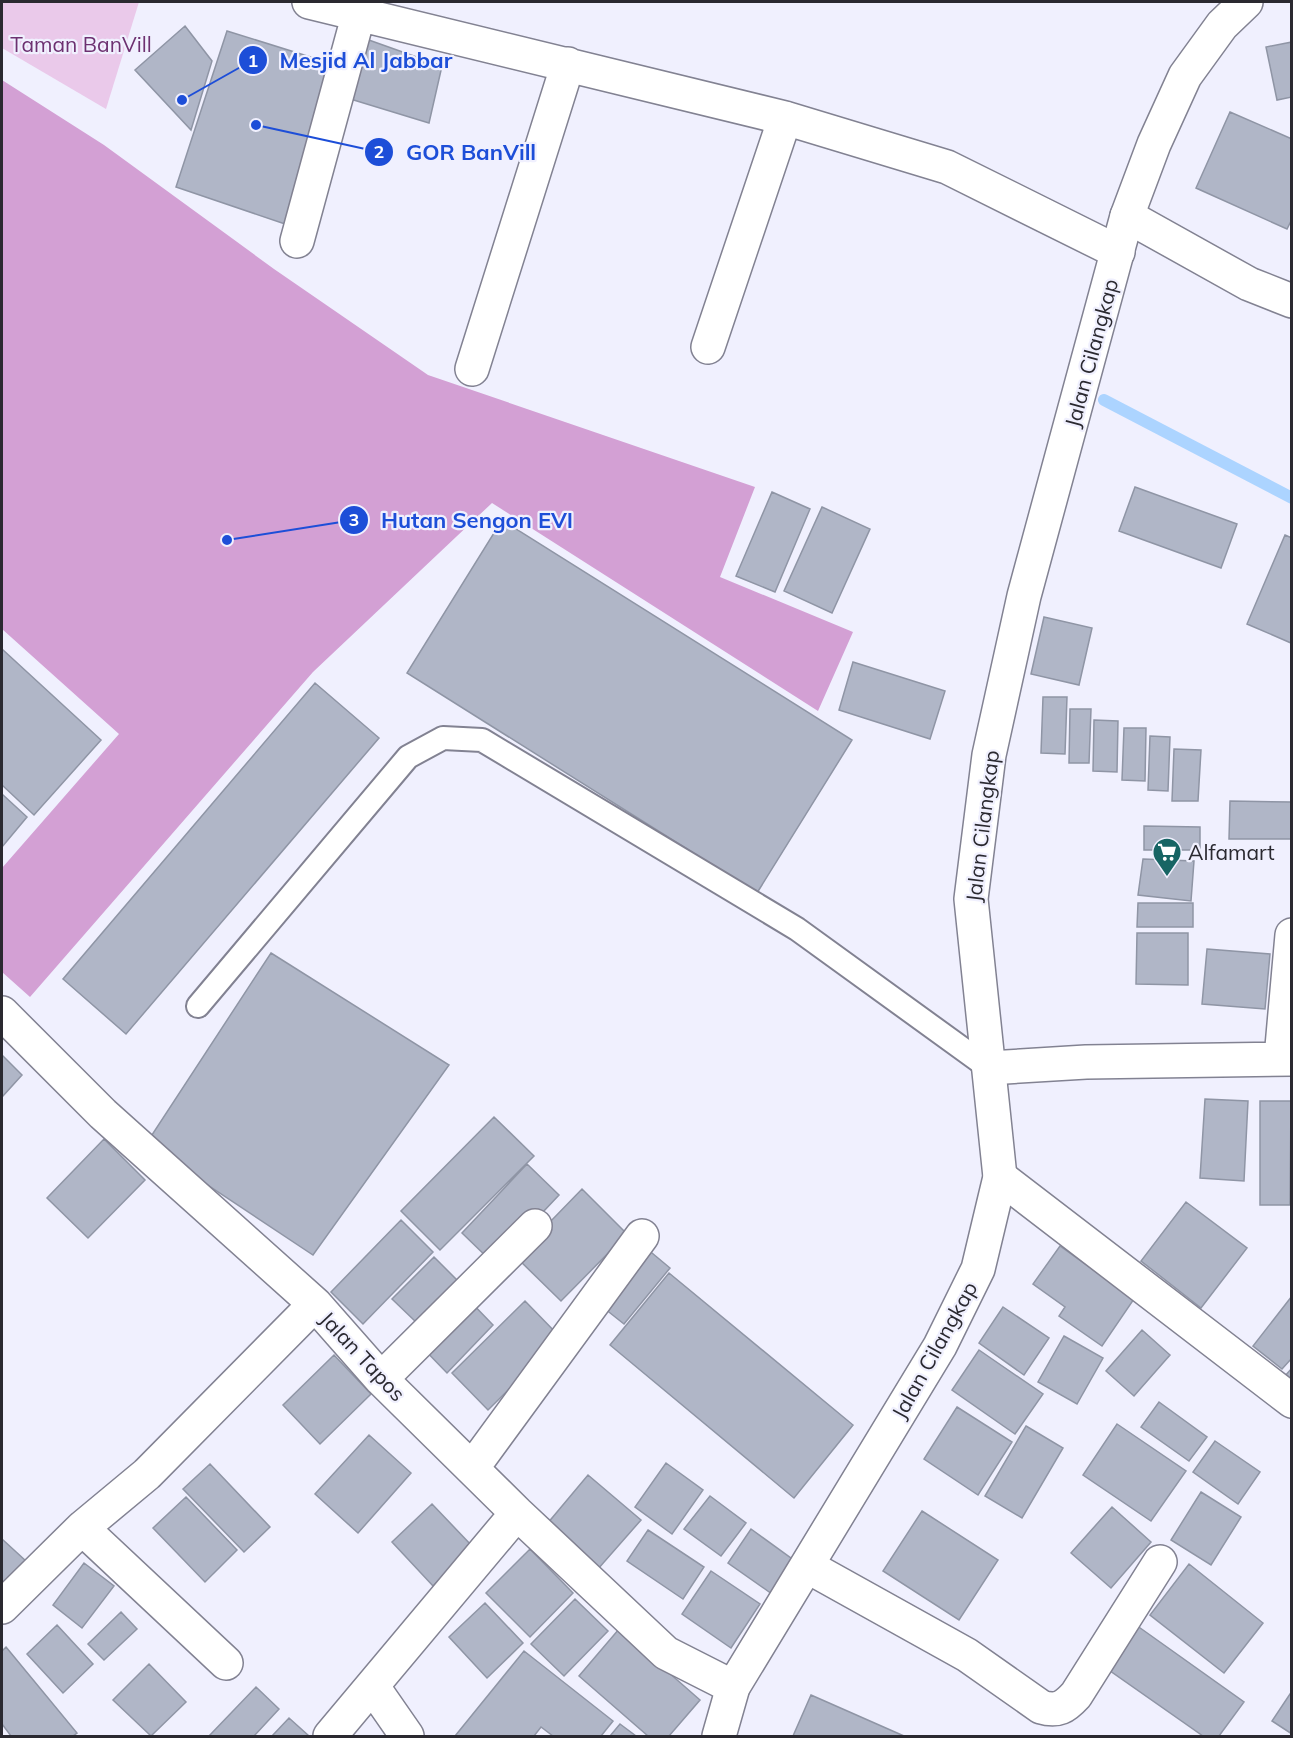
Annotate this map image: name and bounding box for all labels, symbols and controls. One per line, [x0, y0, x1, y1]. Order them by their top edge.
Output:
park label: Taman BanVill [10, 31, 152, 57]
callout: Mesjid Al Jabbar [238, 40, 465, 80]
text: Mesjid Al Jabbar [280, 46, 453, 74]
text: 1 [248, 49, 258, 72]
callout: GOR BanVill [364, 132, 548, 172]
text: GOR BanVill [406, 138, 536, 166]
text: 2 [374, 140, 384, 163]
street label: Jalan Cilangkap [1059, 276, 1123, 430]
callout: Hutan Sengon EVI [339, 500, 585, 540]
text: Hutan Sengon EVI [381, 506, 573, 534]
text: 3 [349, 508, 359, 531]
street label: Jalan Cilangkap [960, 749, 1004, 903]
supermarket icon: Alfamart [1151, 836, 1183, 878]
place label: Alfamart [1188, 839, 1275, 865]
street label: Jalan Cilangkap [886, 1277, 982, 1423]
street label: Jalan Tapos [315, 1306, 411, 1406]

